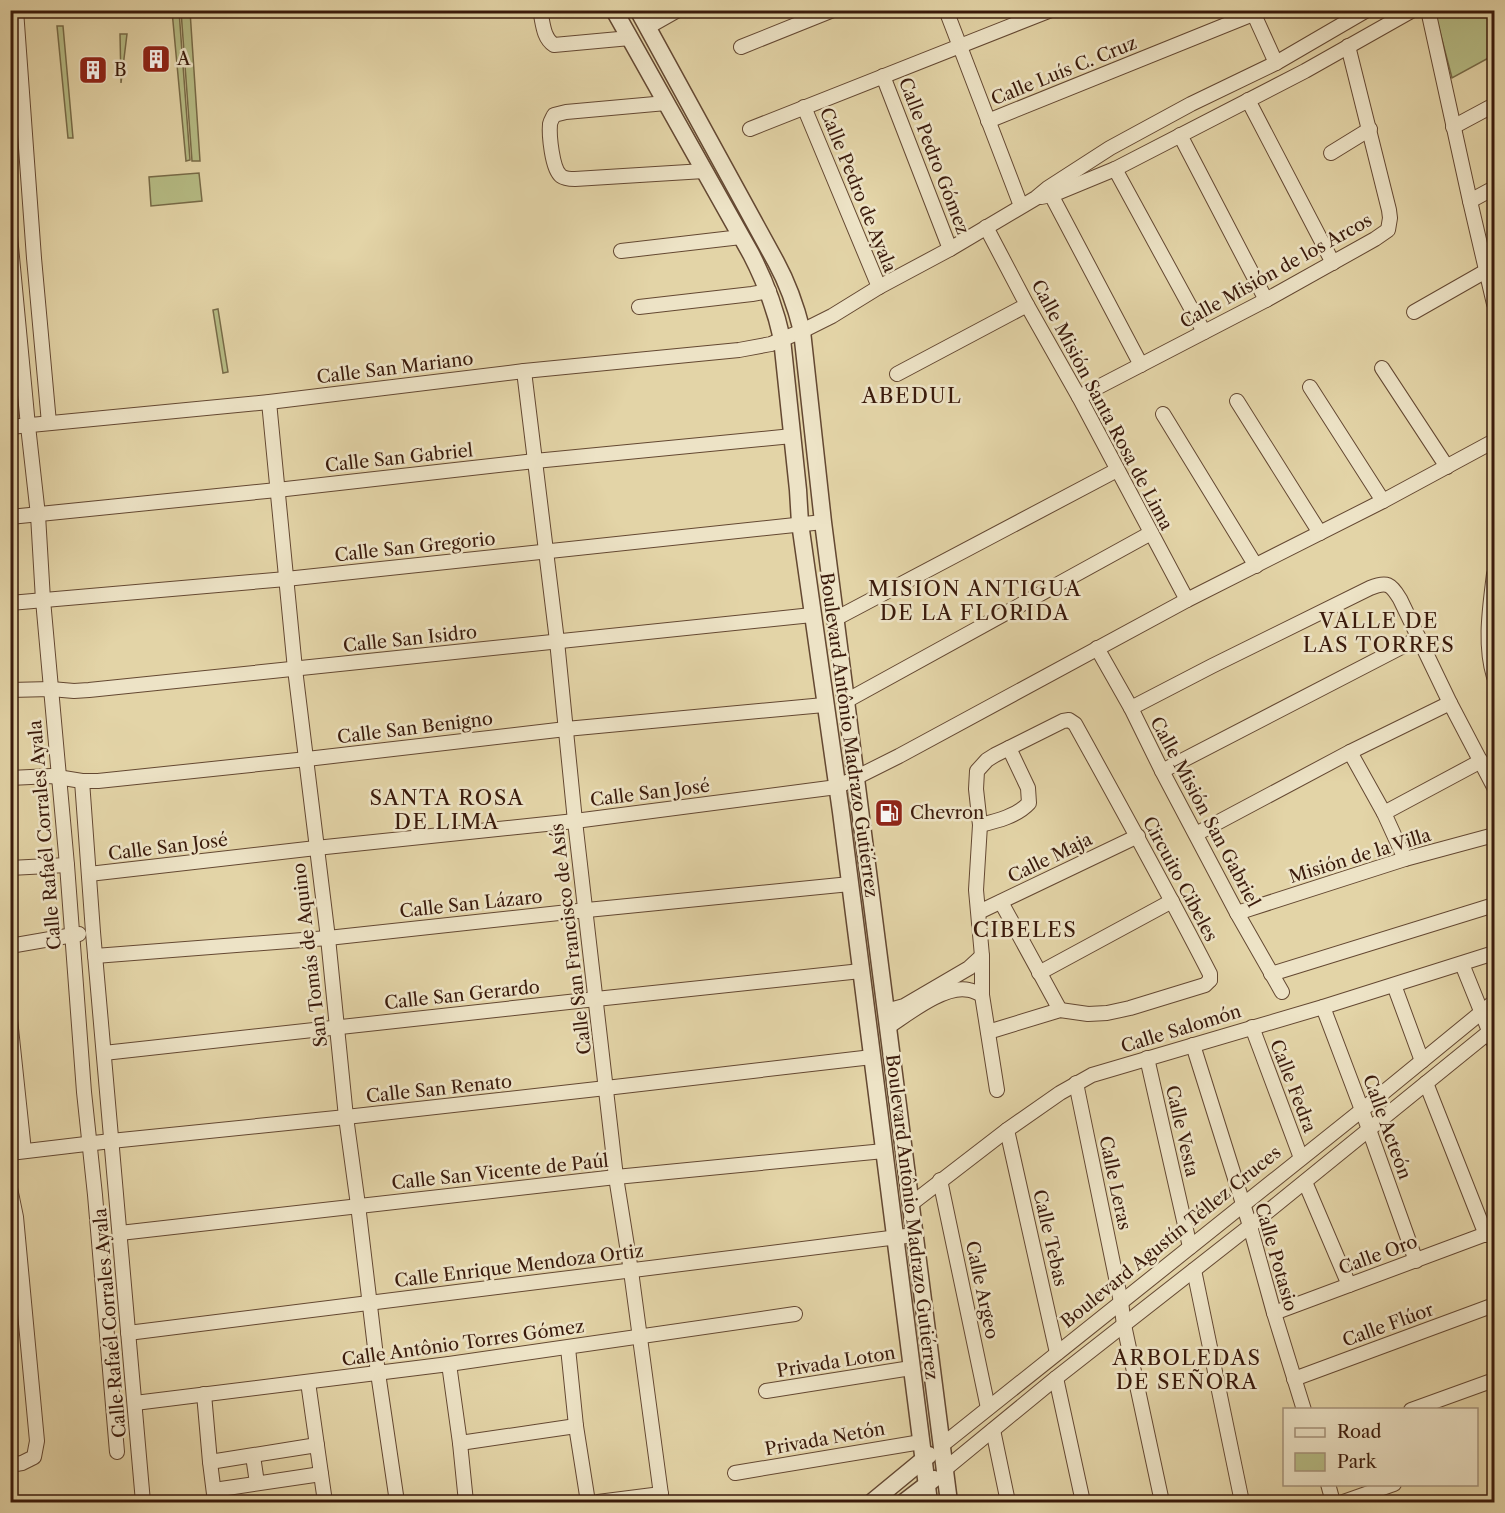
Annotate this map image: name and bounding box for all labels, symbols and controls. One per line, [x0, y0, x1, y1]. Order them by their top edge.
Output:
street label: Calle Luís C. Cruz [988, 32, 1140, 110]
building icon: A [140, 43, 172, 75]
place label: A [176, 48, 191, 70]
building icon: B [77, 54, 109, 86]
place label: B [114, 59, 127, 81]
street label: Calle Pedro Gómez [894, 74, 974, 238]
street label: Calle Pedro de Ayala [815, 104, 901, 276]
street label: Calle Misión de los Arcos [1176, 209, 1376, 333]
street label: Calle Misión Santa Rosa de Lima [1027, 276, 1178, 534]
street label: Calle San Mariano [315, 347, 475, 389]
district label: ABEDUL [861, 383, 962, 408]
street label: Calle San Gabriel [324, 439, 474, 477]
street label: Calle San Gregorio [333, 528, 497, 566]
street label: Boulevard Antônio Madrazo Gutiérrez [815, 571, 883, 899]
district label: MISION ANTIGUA DE LA FLORIDA [868, 576, 1082, 625]
district label: VALLE DE LAS TORRES [1303, 608, 1455, 657]
street label: Calle San Isidro [342, 621, 478, 657]
street label: Calle San Benigno [336, 708, 494, 748]
street label: Calle Misión San Gabriel [1145, 713, 1265, 911]
street label: Calle Rafaél Corrales Ayala [24, 719, 66, 951]
street label: Calle San José [589, 775, 711, 811]
district label: SANTA ROSA DE LIMA [370, 785, 525, 834]
fuel station icon: Chevron [873, 797, 905, 829]
place label: Chevron [910, 802, 984, 824]
street label: Circuito Cibeles [1138, 813, 1222, 945]
street label: Calle San Francisco de Asís [546, 822, 596, 1056]
street label: Misión de la Villa [1286, 824, 1434, 888]
street label: Calle Maja [1004, 828, 1096, 888]
street label: Calle San José [107, 829, 229, 865]
street label: San Tomás de Aquino [288, 862, 332, 1048]
street label: Calle San Lázaro [398, 886, 544, 922]
district label: CIBELES [973, 917, 1077, 942]
street label: Calle San Gerardo [383, 976, 541, 1014]
street label: Calle Salomón [1118, 1000, 1244, 1058]
street label: Calle Fedra [1265, 1036, 1321, 1136]
street label: Boulevard Antônio Madrazo Gutiérrez [881, 1053, 943, 1381]
street label: Calle San Renato [365, 1070, 513, 1108]
street label: Calle Acteón [1358, 1072, 1416, 1182]
street label: Calle Vesta [1161, 1083, 1203, 1179]
street label: Calle Leras [1094, 1134, 1136, 1232]
street label: Boulevard Agustín Téllez Cruces [1057, 1141, 1285, 1333]
street label: Calle San Vicente de Paúl [390, 1150, 610, 1194]
street label: Calle Tebas [1028, 1188, 1072, 1288]
street label: Calle Potasio [1250, 1200, 1302, 1314]
street label: Calle Rafaél Corrales Ayala [89, 1207, 131, 1439]
street label: Calle Oro [1336, 1231, 1420, 1279]
street label: Calle Argeo [961, 1239, 1003, 1341]
street label: Calle Enrique Mendoza Ortiz [393, 1240, 645, 1292]
street label: Calle Flúor [1339, 1298, 1437, 1352]
street label: Calle Antônio Torres Gómez [340, 1315, 586, 1371]
street label: Privada Loton [775, 1342, 897, 1382]
district label: ARBOLEDAS DE SEÑORA [1111, 1345, 1262, 1394]
legend [1283, 1408, 1478, 1486]
street label: Privada Netón [763, 1418, 887, 1460]
text: Road [1337, 1421, 1382, 1443]
text: Park [1337, 1451, 1378, 1473]

